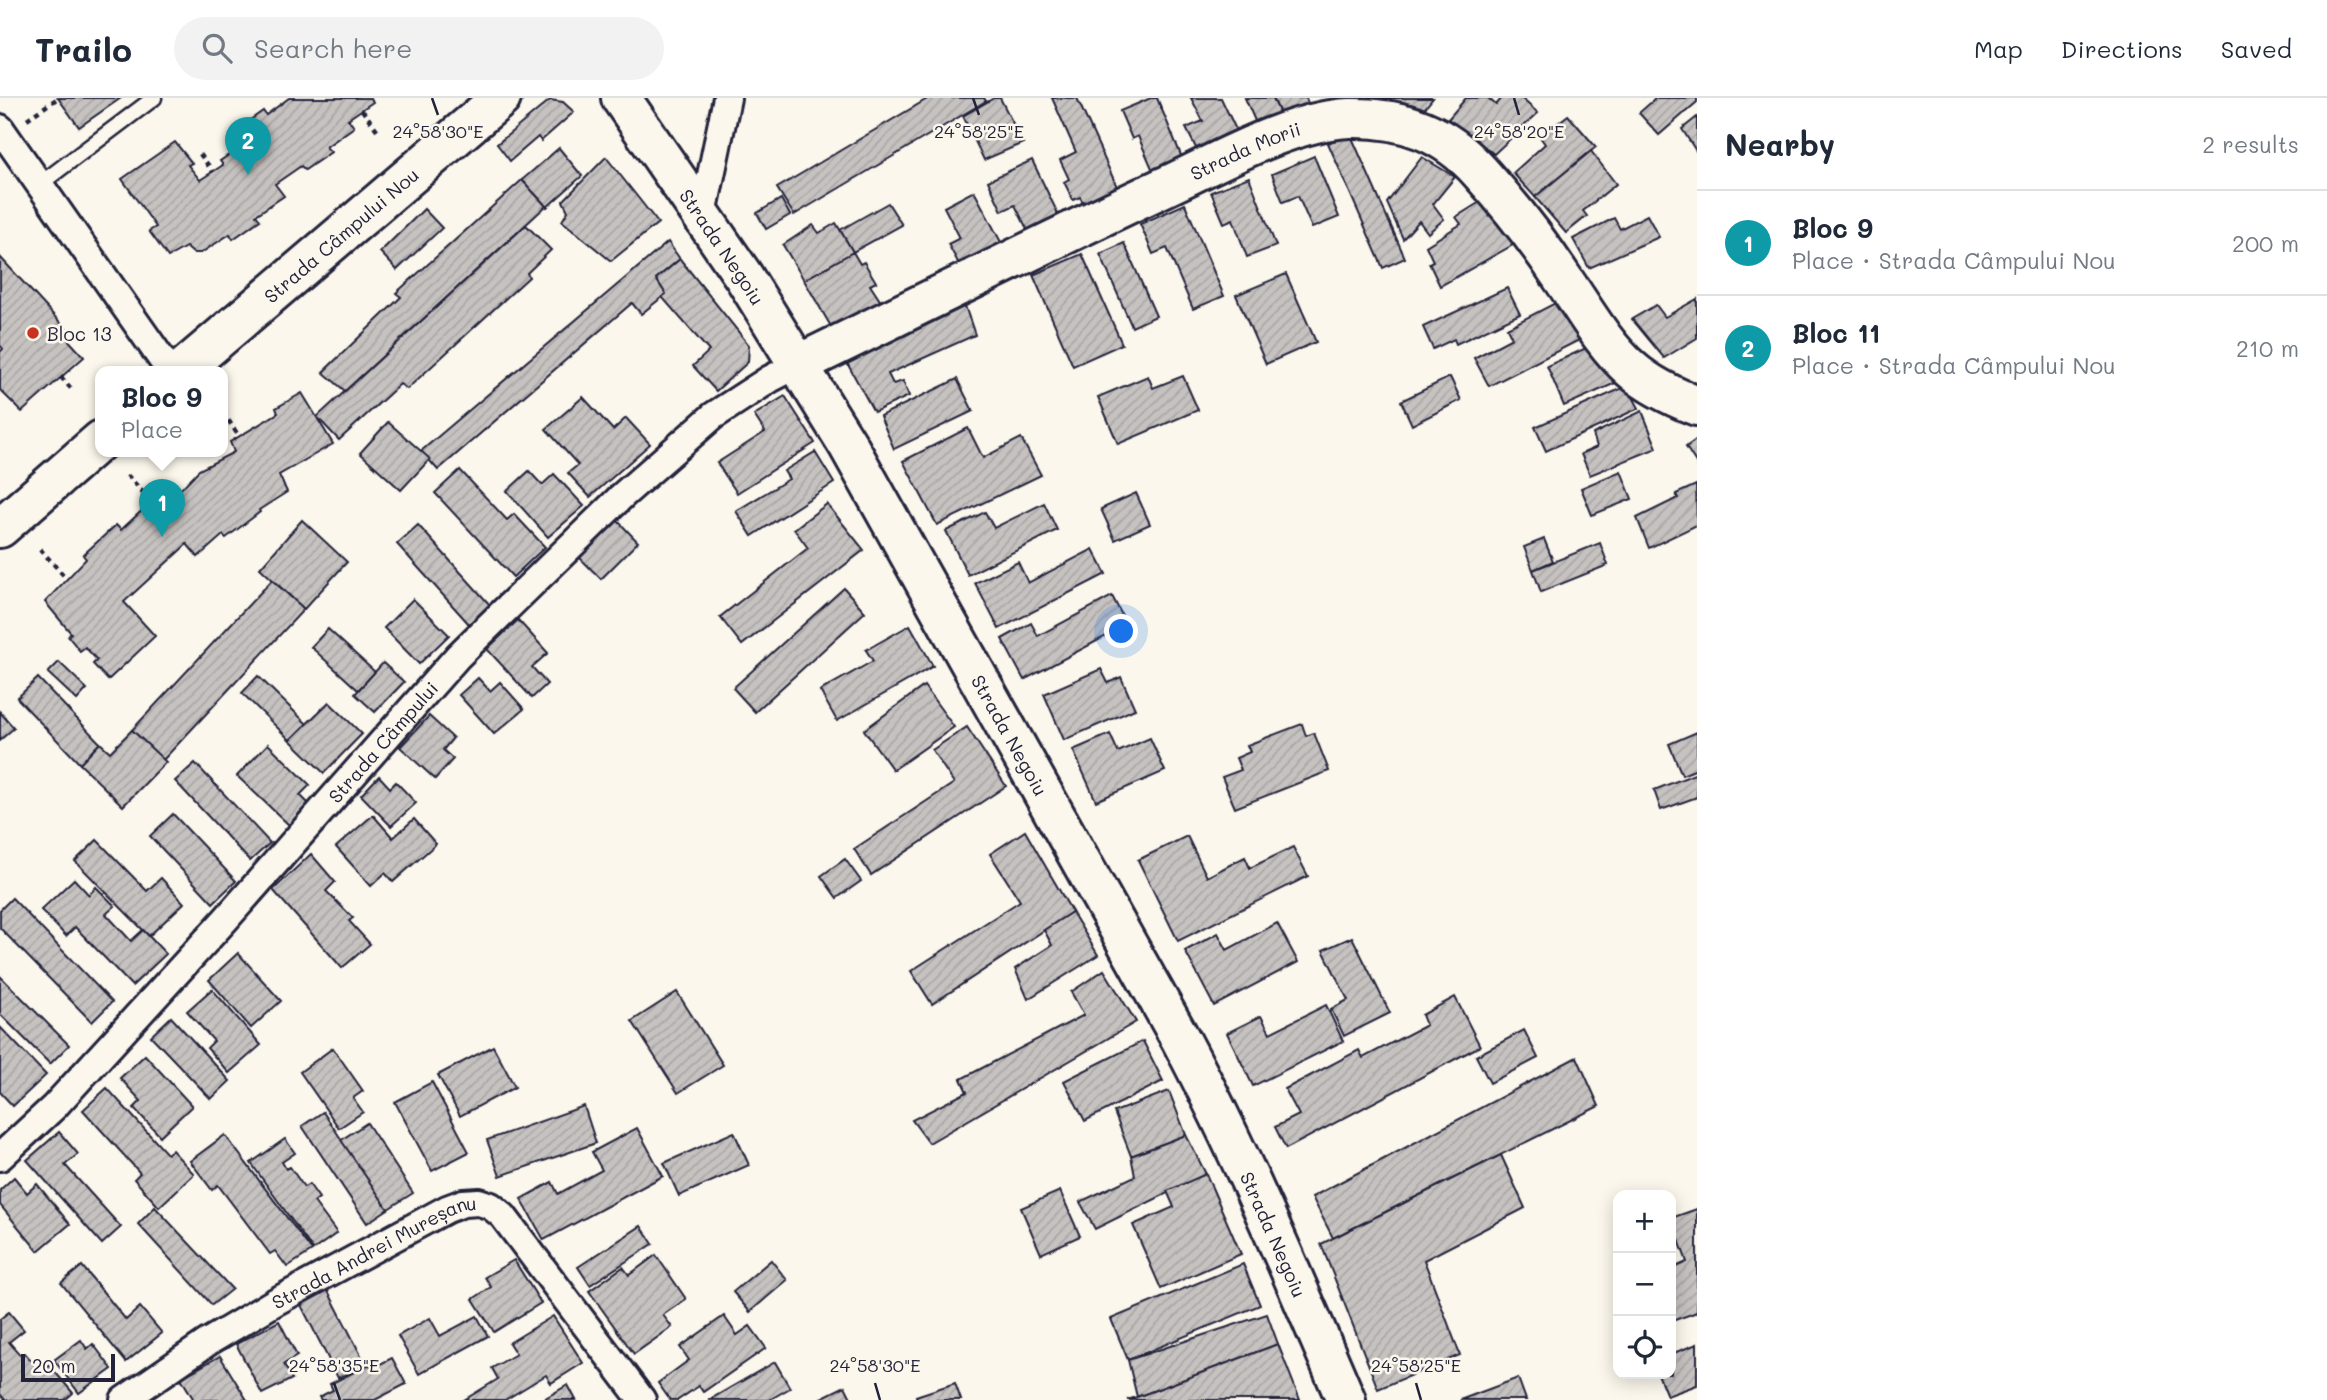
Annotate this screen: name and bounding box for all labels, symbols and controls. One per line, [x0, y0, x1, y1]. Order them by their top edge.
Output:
search box [174, 17, 664, 80]
text: Trailo [35, 27, 132, 70]
icon: search [198, 29, 236, 67]
text: Search here [254, 31, 412, 65]
text: Map [1974, 33, 2023, 64]
text: Directions [2061, 33, 2183, 64]
text: Saved [2221, 33, 2292, 64]
street label: Strada Morii [1186, 115, 1304, 185]
pin: 2 [225, 117, 271, 175]
text: 24°58'30"E [392, 119, 484, 143]
text: 24°58'25"E [934, 119, 1024, 143]
text: 24°58'20"E [1474, 119, 1564, 143]
text: Nearby [1725, 124, 1835, 164]
text: 2 results [2202, 129, 2299, 159]
street label: Strada Câmpului Nou [258, 162, 423, 308]
street label: Strada Negoiu [674, 184, 771, 309]
text: Bloc 9 [1792, 211, 1873, 245]
text: 1 [1743, 228, 1753, 258]
text: 200 m [2232, 228, 2299, 258]
text: Place · Strada Câmpului Nou [1792, 245, 2116, 275]
text: Bloc 11 [1792, 316, 1880, 350]
place label: Bloc 13 [47, 321, 112, 346]
marker: Bloc 13 [25, 325, 41, 341]
text: 2 [1742, 333, 1754, 363]
text: 210 m [2236, 333, 2299, 363]
text: Place · Strada Câmpului Nou [1792, 350, 2116, 380]
popup [95, 366, 228, 457]
text: Bloc 9 [121, 380, 202, 414]
text: Place [121, 414, 183, 444]
pin: 1 [139, 479, 185, 537]
your location [1104, 614, 1138, 648]
street label: Strada Negoiu [966, 670, 1054, 800]
street label: Strada Câmpului [322, 675, 443, 808]
street label: Strada Negoiu [1235, 1167, 1313, 1301]
street label: Strada Andrei Mureșanu [267, 1190, 477, 1314]
map controls [1613, 1190, 1676, 1379]
button: + [1613, 1190, 1676, 1253]
button: − [1613, 1253, 1676, 1316]
button: locate [1613, 1316, 1676, 1379]
scale bar [21, 1351, 116, 1383]
text: 20 m [32, 1353, 76, 1378]
text: 24°58'35"E [289, 1353, 379, 1377]
text: 24°58'30"E [829, 1353, 921, 1377]
text: 24°58'25"E [1371, 1353, 1461, 1377]

